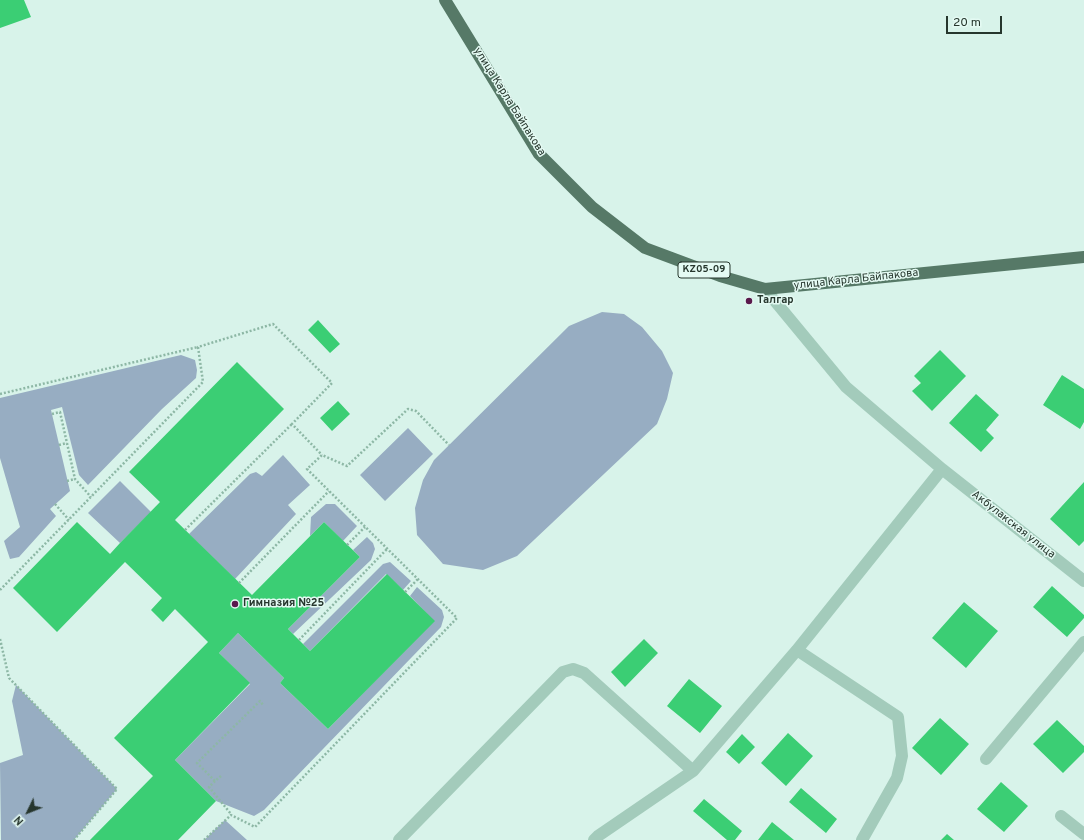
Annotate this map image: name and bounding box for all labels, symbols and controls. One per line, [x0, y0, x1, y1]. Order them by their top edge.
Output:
scale bar [948, 8, 1004, 34]
text: 20 m [953, 15, 981, 31]
street label: улица Карла Байпакова [470, 45, 548, 159]
road number: KZ05-09 [678, 262, 730, 278]
street label: улица Карла Байпакова [793, 267, 919, 293]
place label: Талгар [757, 294, 794, 308]
marker: Талгар [744, 296, 754, 306]
street label: Акбулакская улица [969, 488, 1057, 562]
place label: Гимназия №25 [243, 597, 324, 611]
marker: Гимназия №25 [230, 599, 240, 609]
north arrow [8, 792, 48, 832]
text: N [11, 813, 27, 828]

